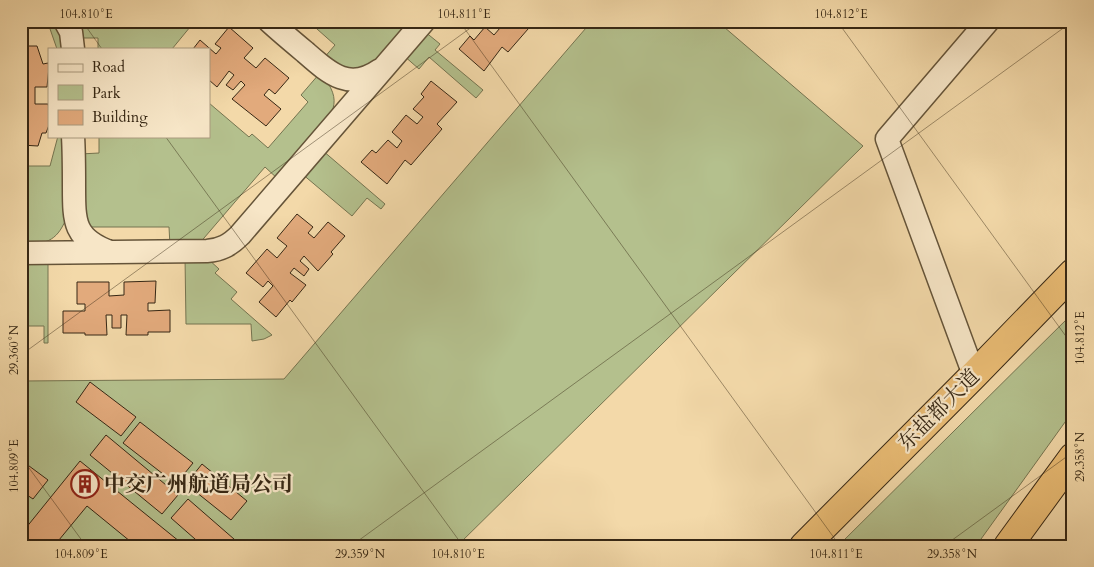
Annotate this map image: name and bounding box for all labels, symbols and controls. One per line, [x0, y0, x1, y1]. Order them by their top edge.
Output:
text: 104.810°E [59, 6, 113, 22]
text: 104.811°E [437, 6, 491, 22]
text: 104.812°E [814, 6, 868, 22]
legend [48, 48, 210, 138]
text: Road [92, 57, 125, 77]
text: Park [92, 83, 121, 103]
text: Building [92, 107, 148, 127]
text: 104.812°E [1072, 311, 1088, 365]
text: 29.360°N [6, 324, 22, 375]
street label: 东盐都大道 [892, 363, 986, 457]
text: 29.358°N [1072, 431, 1088, 482]
text: 104.809°E [6, 439, 22, 493]
building icon: 中交广州航道局公司 [70, 469, 100, 499]
place label: 中交广州航道局公司 [104, 470, 293, 499]
text: 104.809°E [54, 546, 108, 562]
text: 29.359°N [335, 546, 386, 562]
text: 104.810°E [431, 546, 485, 562]
text: 104.811°E [809, 546, 863, 562]
text: 29.358°N [927, 546, 978, 562]

